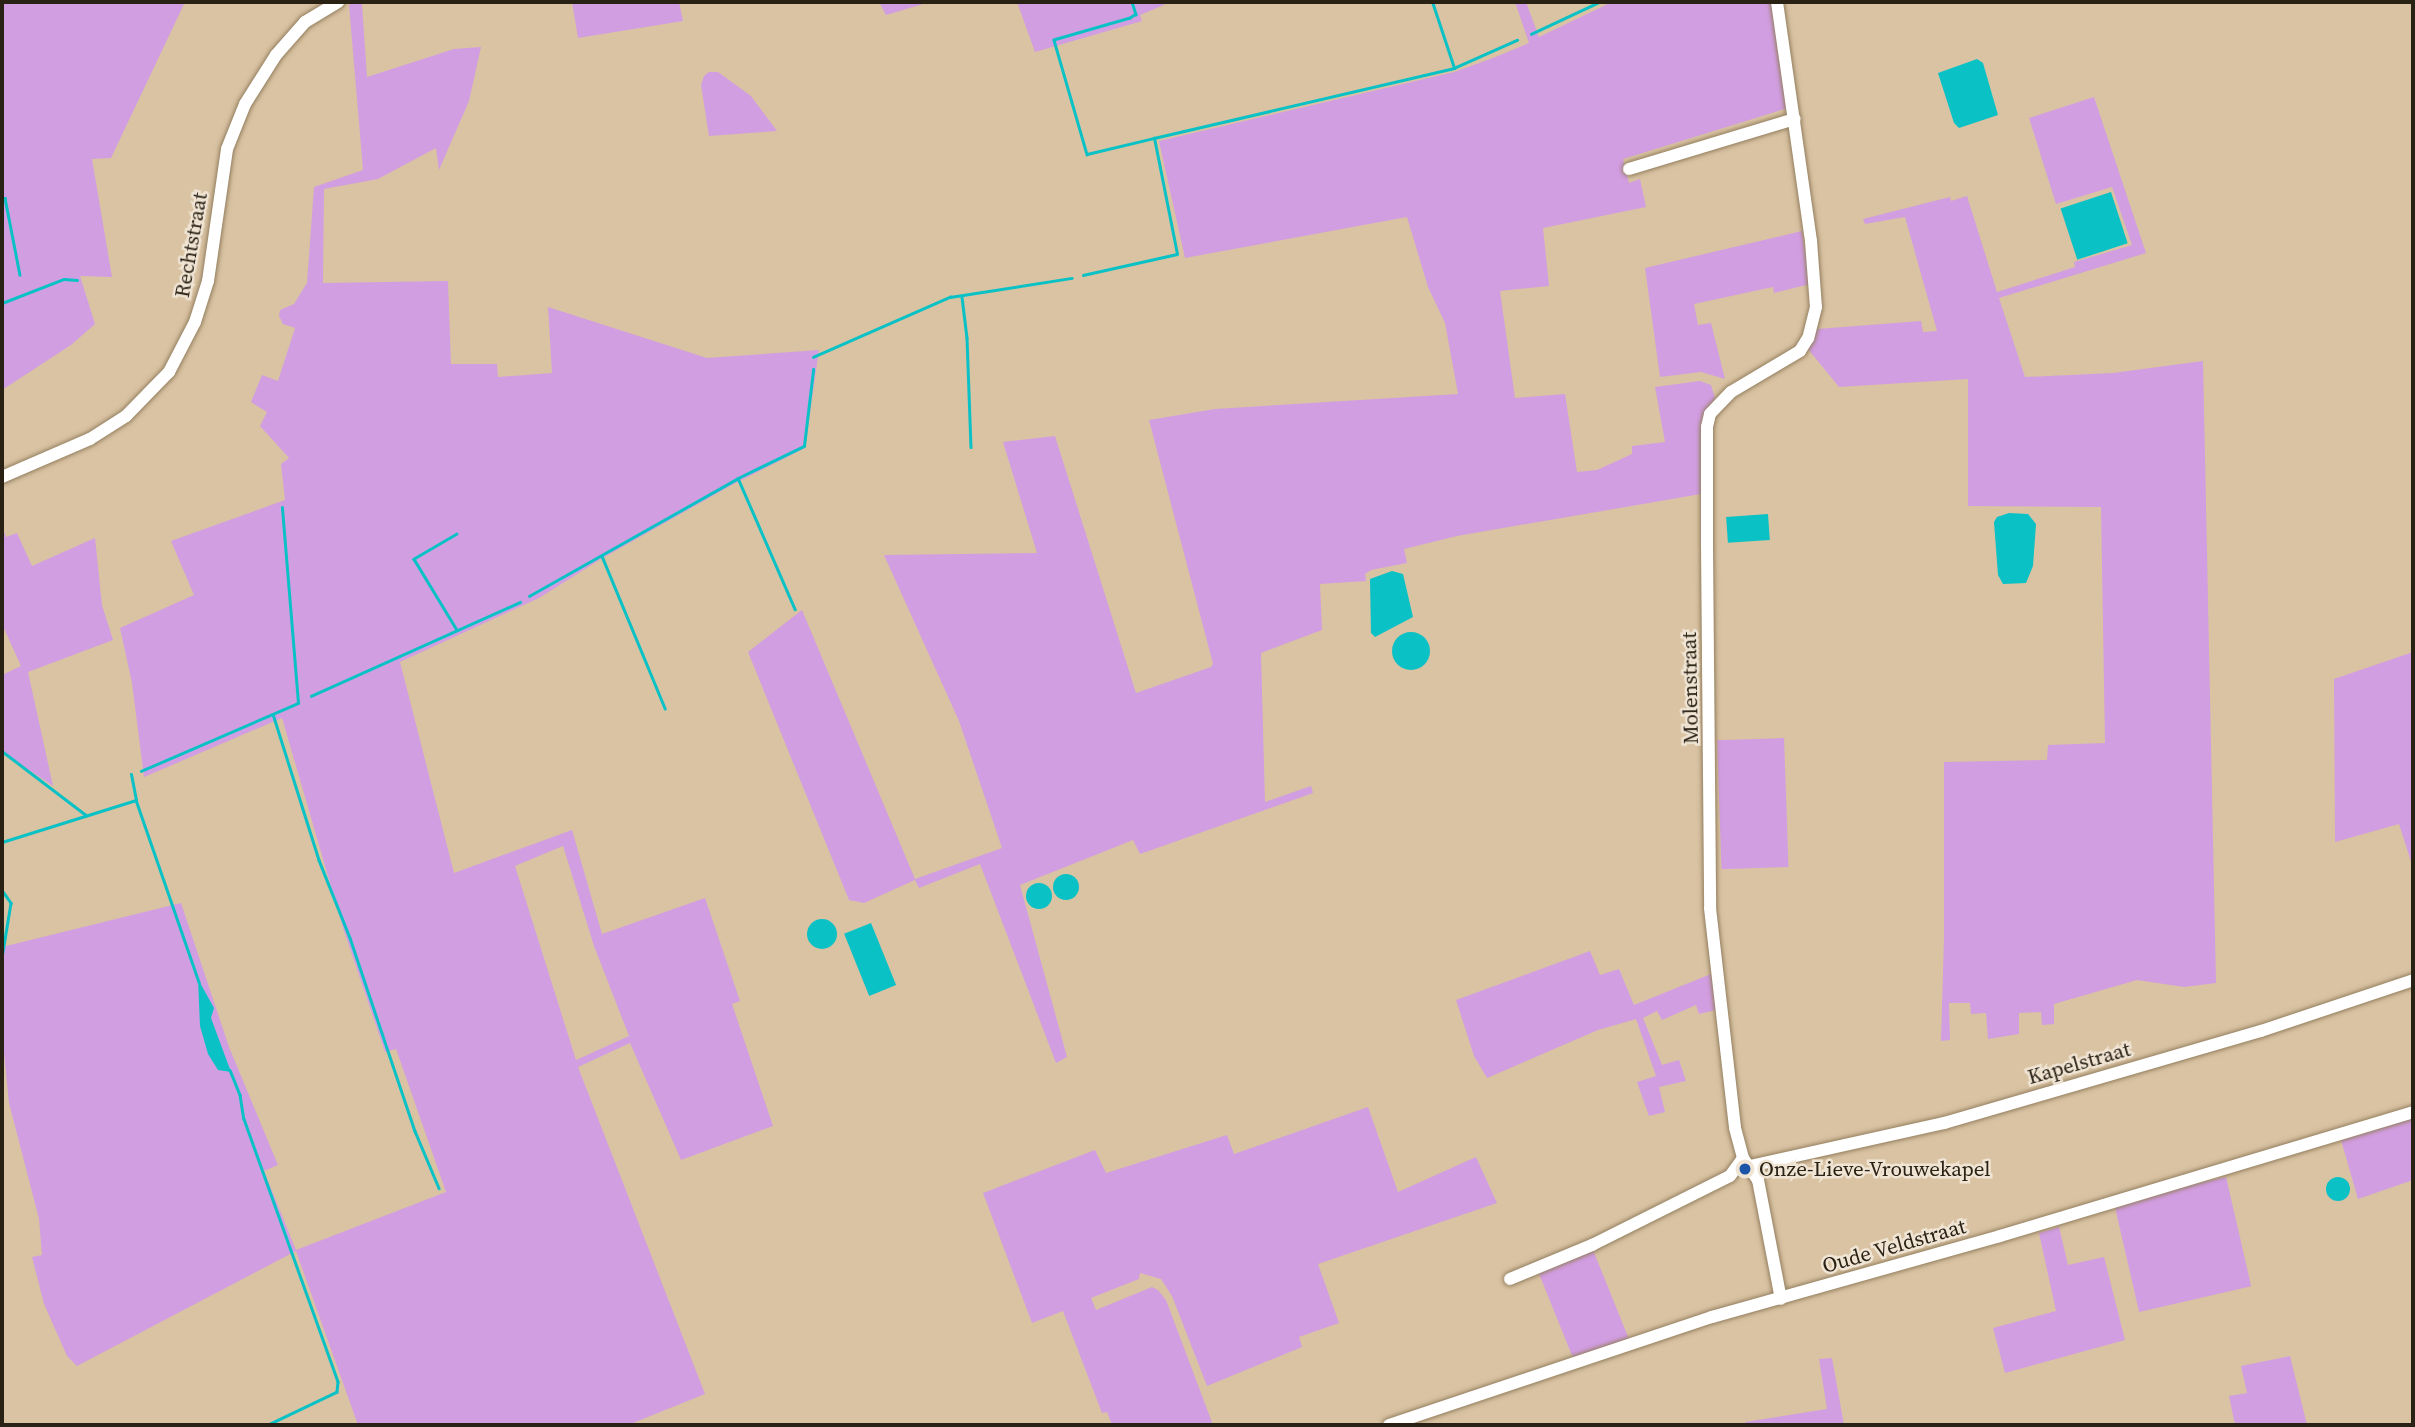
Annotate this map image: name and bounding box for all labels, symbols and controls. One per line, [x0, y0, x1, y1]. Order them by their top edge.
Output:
street label: Rechtstraat [169, 190, 213, 300]
street label: Molenstraat [1676, 632, 1704, 744]
street label: Kapelstraat [2025, 1036, 2133, 1090]
place label: Onze-Lieve-Vrouwekapel [1759, 1156, 1991, 1182]
marker: Onze-Lieve-Vrouwekapel [1737, 1161, 1753, 1177]
street label: Oude Veldstraat [1819, 1213, 1969, 1279]

